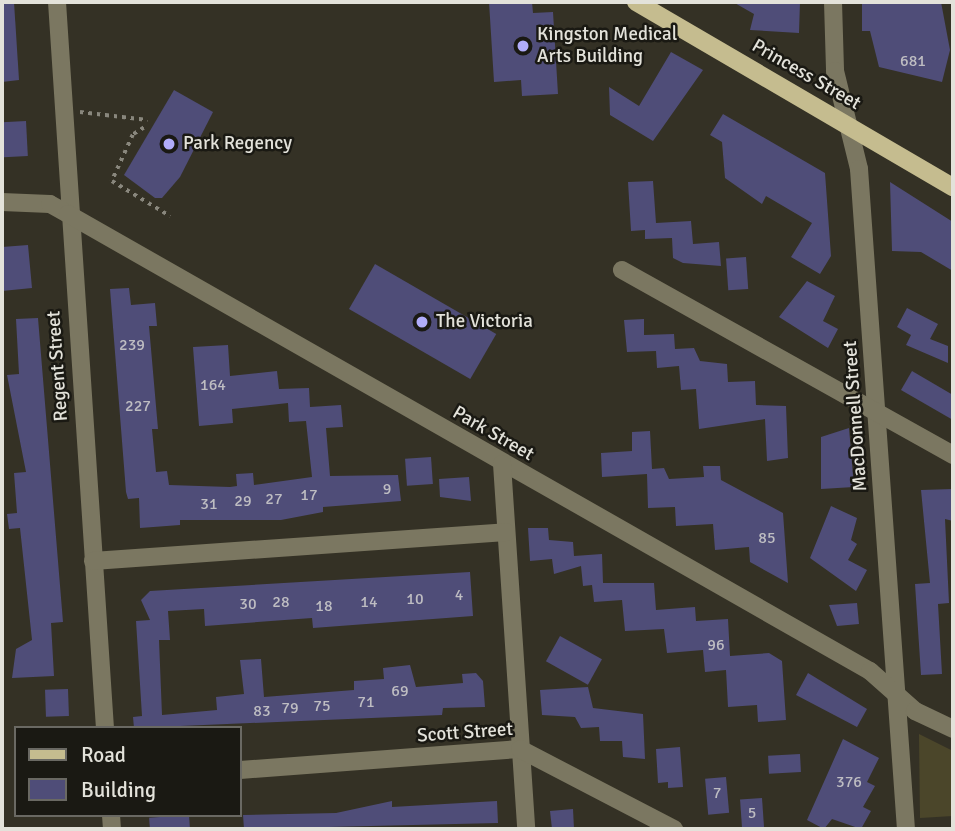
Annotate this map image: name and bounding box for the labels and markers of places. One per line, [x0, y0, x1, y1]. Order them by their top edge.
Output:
place label: Kingston Medical Arts Building [537, 24, 677, 68]
marker: Kingston Medical Arts Building [515, 38, 531, 54]
place label: Park Regency [183, 133, 292, 155]
marker: Park Regency [161, 136, 177, 152]
place label: The Victoria [436, 311, 533, 333]
marker: The Victoria [414, 314, 430, 330]

